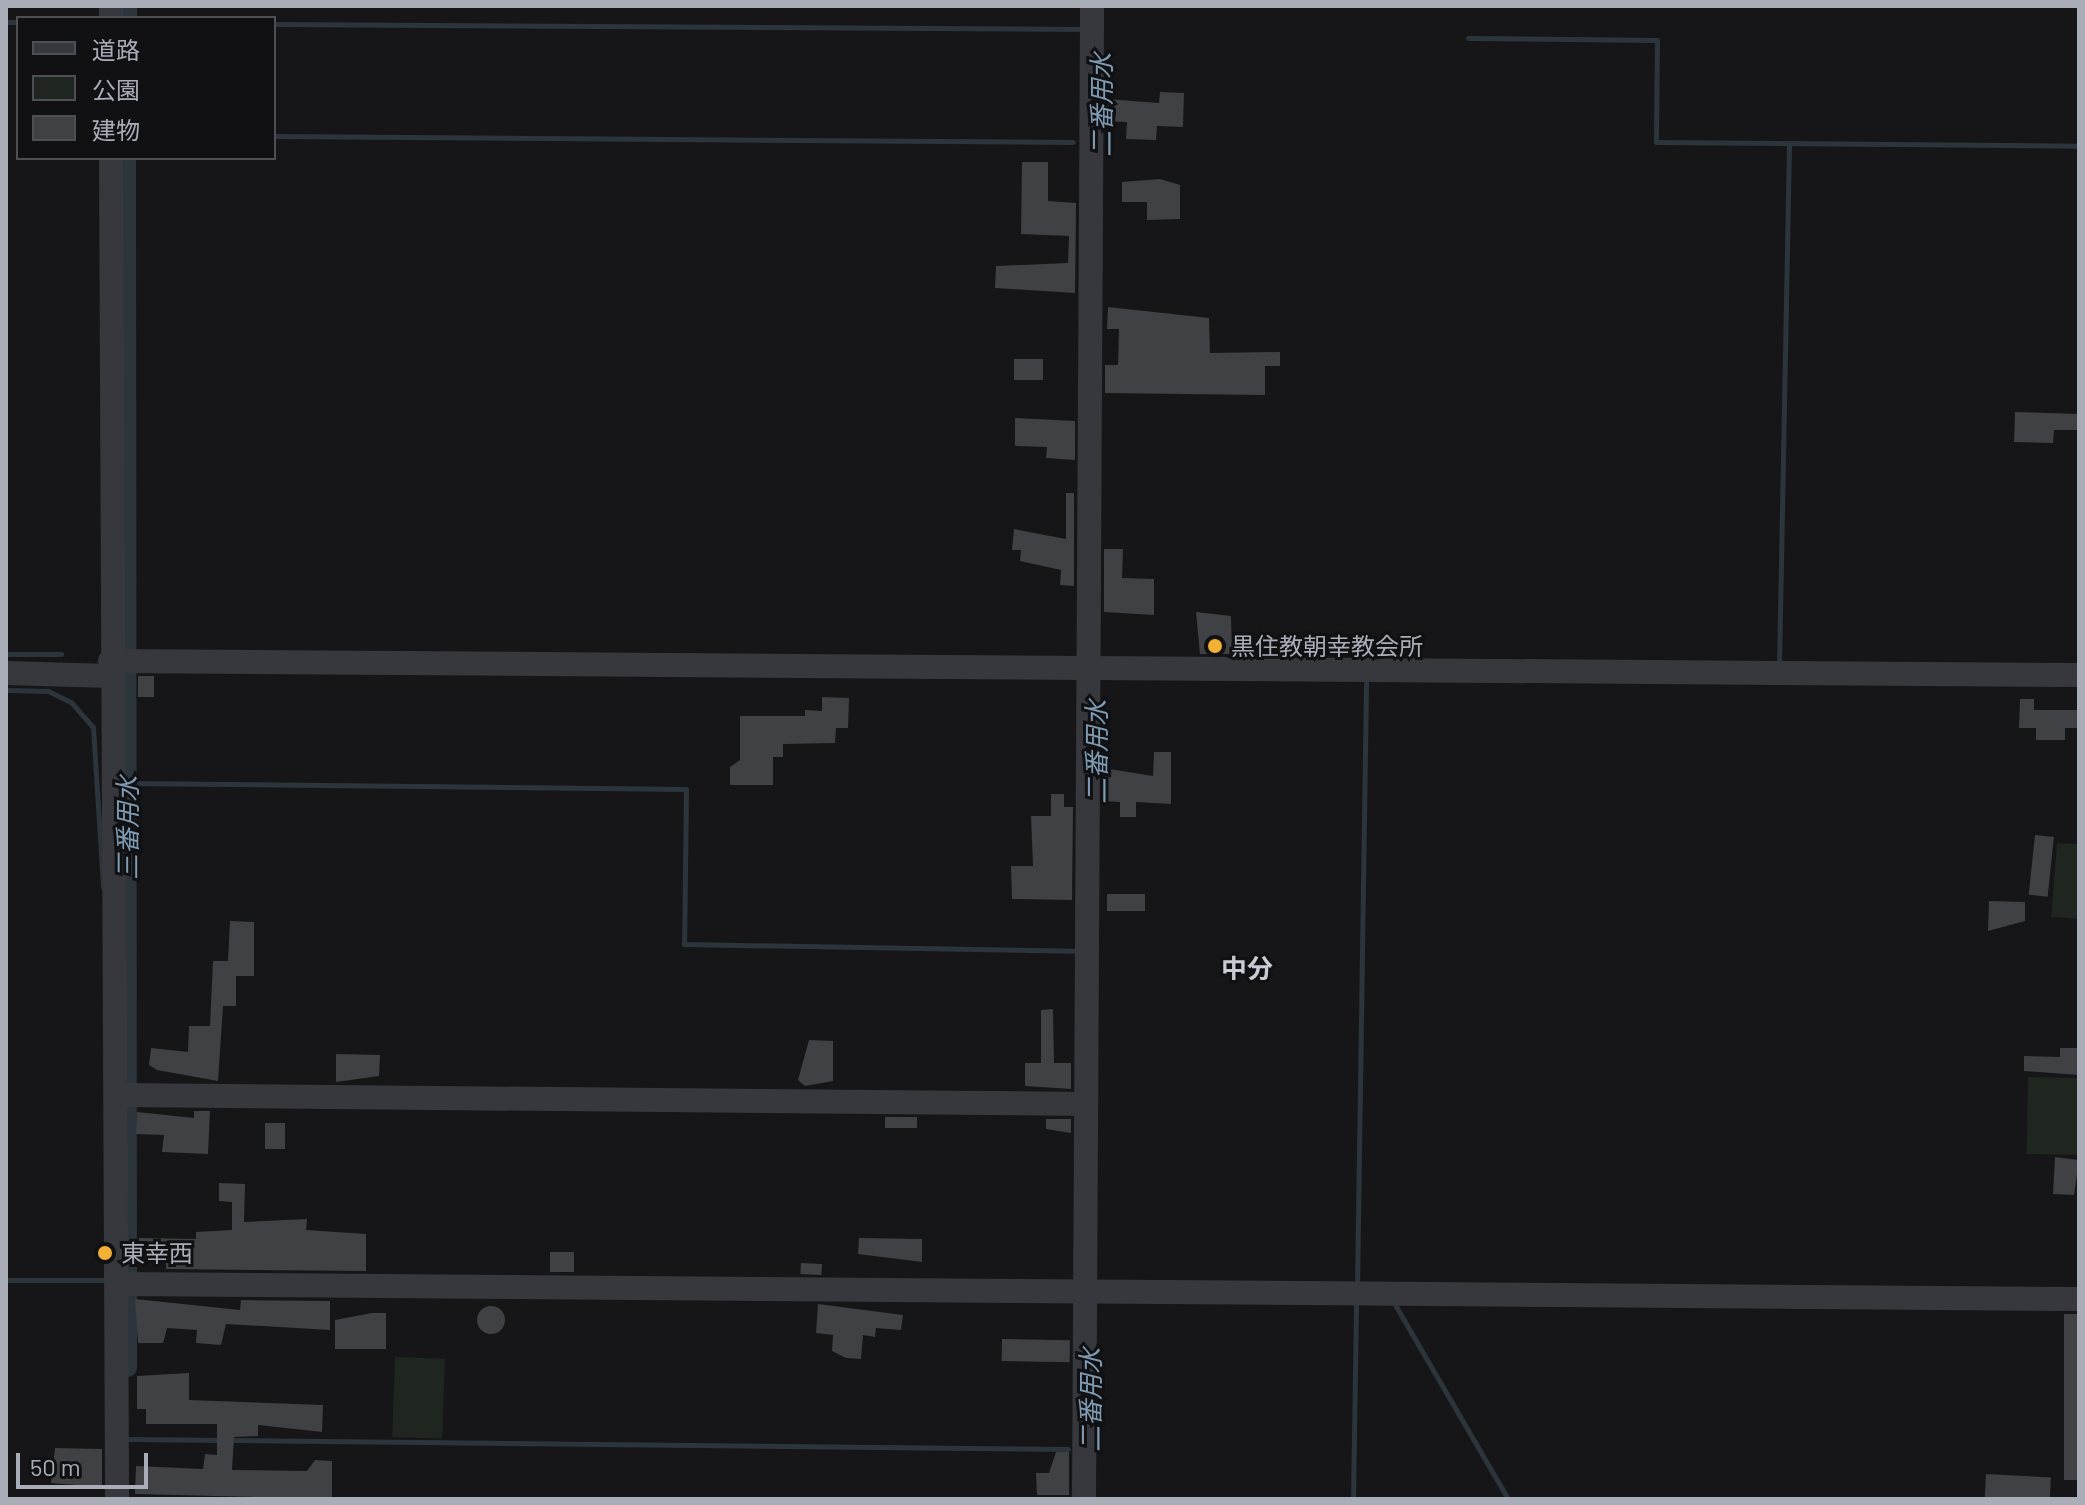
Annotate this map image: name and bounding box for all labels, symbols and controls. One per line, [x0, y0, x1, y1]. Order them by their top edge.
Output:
legend [16, 16, 276, 160]
text: 道路 [92, 35, 140, 64]
water label: 二番用水 [1085, 53, 1117, 157]
text: 公園 [92, 75, 140, 104]
text: 建物 [92, 115, 140, 144]
place label: 黒住教朝幸教会所 [1231, 632, 1423, 660]
marker: 黒住教朝幸教会所 [1206, 637, 1224, 655]
water label: 二番用水 [1080, 700, 1112, 804]
water label: 三番用水 [111, 776, 143, 880]
district label: 中分 [1221, 952, 1273, 984]
place label: 東幸西 [121, 1239, 193, 1267]
marker: 東幸西 [96, 1244, 114, 1262]
water label: 二番用水 [1074, 1348, 1106, 1452]
scale bar [20, 1437, 152, 1487]
text: 50 m [30, 1452, 81, 1481]

